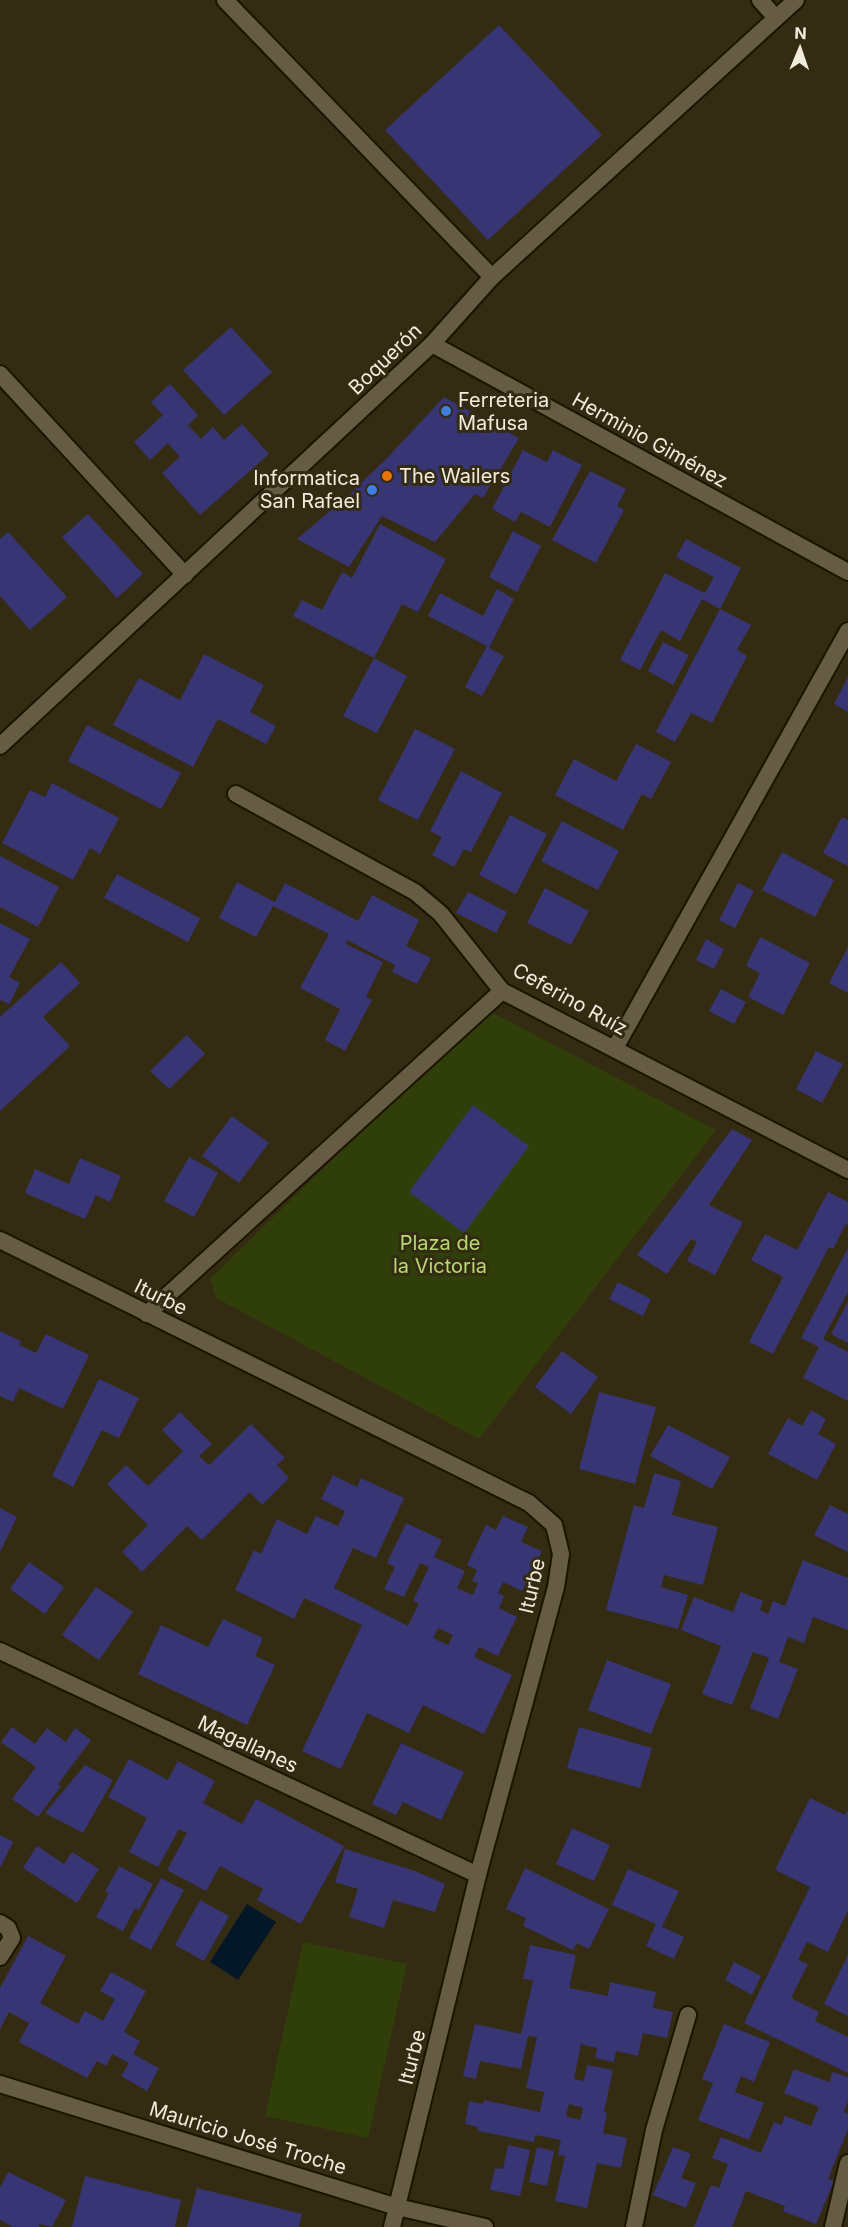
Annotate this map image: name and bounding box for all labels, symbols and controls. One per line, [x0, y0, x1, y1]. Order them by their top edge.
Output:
north arrow [770, 18, 830, 78]
text: N [794, 23, 807, 43]
street label: Boquerón [344, 318, 426, 400]
street label: Herminio Giménez [568, 387, 732, 493]
place label: Ferreteria Mafusa [458, 388, 549, 435]
marker: Ferreteria Mafusa [439, 404, 453, 418]
place label: The Wailers [399, 464, 510, 488]
place label: Informatica San Rafael [253, 466, 360, 513]
marker: The Wailers [380, 469, 394, 483]
marker: Informatica San Rafael [365, 483, 379, 497]
street label: Ceferino Ruíz [508, 958, 632, 1040]
park label: Plaza de la Victoria [393, 1231, 487, 1278]
street label: Iturbe [131, 1274, 191, 1320]
street label: Iturbe [514, 1556, 550, 1616]
street label: Magallanes [194, 1710, 302, 1778]
street label: Iturbe [394, 2027, 430, 2087]
street label: Mauricio José Troche [147, 2097, 349, 2179]

